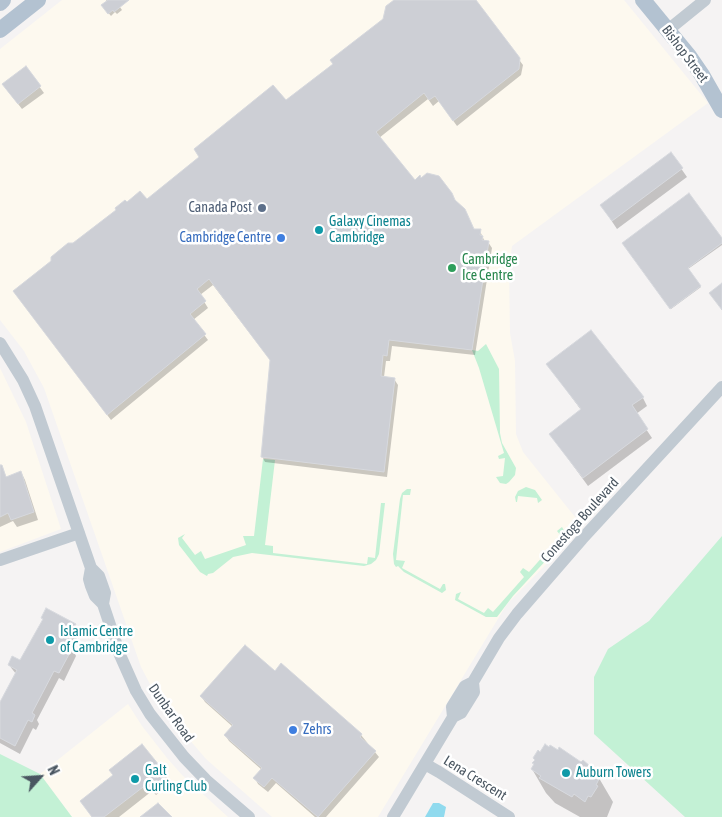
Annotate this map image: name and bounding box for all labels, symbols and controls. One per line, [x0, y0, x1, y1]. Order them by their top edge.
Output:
street label: Bishop Street [658, 22, 712, 86]
place label: Canada Post [189, 200, 252, 216]
marker: Canada Post [256, 202, 268, 214]
place label: Galaxy Cinemas Cambridge [329, 214, 411, 246]
marker: Galaxy Cinemas Cambridge [313, 224, 325, 236]
place label: Cambridge Centre [180, 230, 271, 246]
marker: Cambridge Centre [275, 232, 287, 244]
place label: Cambridge Ice Centre [462, 252, 518, 284]
marker: Cambridge Ice Centre [446, 262, 458, 274]
street label: Conestoga Boulevard [538, 474, 622, 566]
place label: Islamic Centre of Cambridge [60, 624, 133, 656]
marker: Islamic Centre of Cambridge [44, 634, 56, 646]
street label: Dunbar Road [145, 681, 197, 745]
place label: Zehrs [303, 722, 332, 738]
marker: Zehrs [287, 724, 299, 736]
north arrow [15, 752, 65, 802]
street label: Lena Crescent [440, 752, 510, 804]
text: N [44, 763, 62, 778]
place label: Galt Curling Club [145, 763, 207, 796]
place label: Auburn Towers [576, 765, 651, 781]
marker: Auburn Towers [560, 767, 572, 779]
marker: Galt Curling Club [129, 773, 141, 785]

